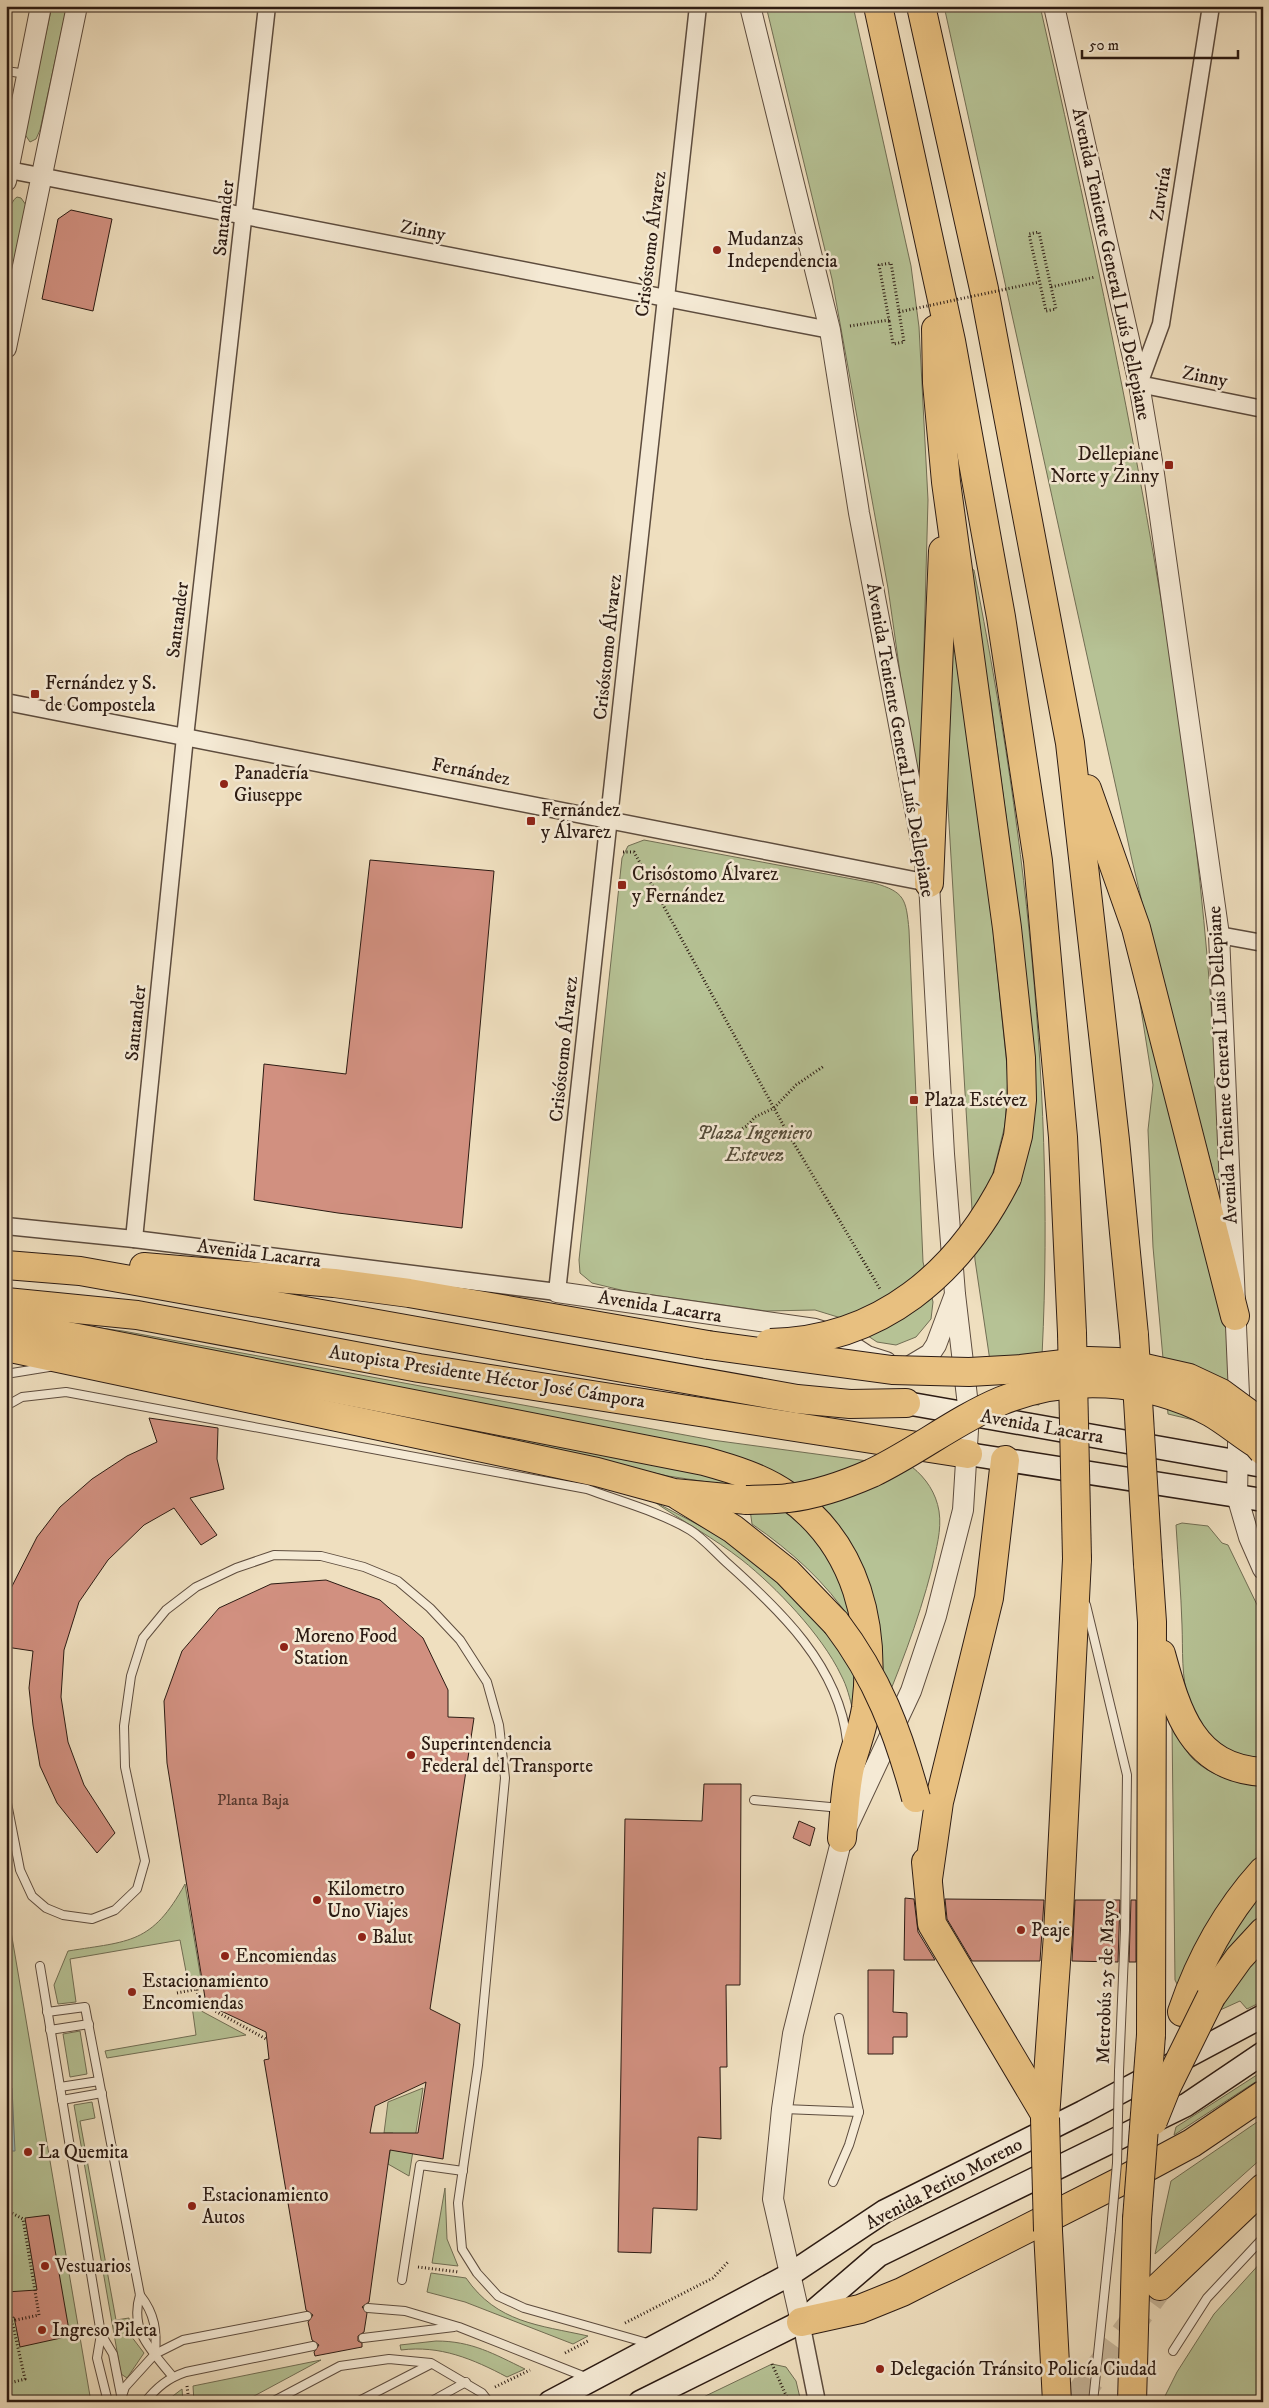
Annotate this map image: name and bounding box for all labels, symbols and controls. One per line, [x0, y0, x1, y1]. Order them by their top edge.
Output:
scale bar [1082, 28, 1238, 60]
text: 50 m [1089, 36, 1119, 55]
street label: Avenida Teniente General Luís Dellepiane [1067, 106, 1155, 422]
street label: Zuviría [1145, 165, 1177, 223]
street label: Crisóstomo Álvarez [629, 170, 671, 318]
street label: Santander [209, 179, 239, 257]
street label: Zinny [398, 215, 449, 247]
place label: Mudanzas Independencia [727, 228, 838, 273]
marker: Mudanzas Independencia [711, 244, 723, 256]
street label: Zinny [1180, 361, 1231, 393]
place label: Dellepiane Norte y Zinny [1051, 443, 1160, 488]
marker: Dellepiane Norte y Zinny [1163, 459, 1175, 471]
street label: Crisóstomo Álvarez [587, 573, 627, 721]
street label: Santander [162, 581, 194, 659]
street label: Avenida Teniente General Luís Dellepiane [861, 581, 939, 899]
place label: Fernández y S. de Compostela [45, 672, 156, 717]
marker: Fernández y S. de Compostela [29, 688, 41, 700]
street label: Fernández [430, 753, 512, 791]
place label: Panadería Giuseppe [234, 762, 309, 807]
marker: Panadería Giuseppe [218, 778, 230, 790]
place label: Fernández y Álvarez [541, 799, 621, 844]
marker: Fernández y Álvarez [525, 815, 537, 827]
place label: Crisóstomo Álvarez y Fernández [632, 861, 779, 908]
marker: Crisóstomo Álvarez y Fernández [616, 879, 628, 891]
street label: Avenida Teniente General Luís Dellepiane [1203, 905, 1243, 1225]
street label: Crisóstomo Álvarez [543, 975, 583, 1123]
street label: Santander [121, 984, 151, 1062]
place label: Plaza Estévez [924, 1089, 1027, 1112]
marker: Plaza Estévez [908, 1094, 920, 1106]
park label: Plaza Ingeniero Estevez [697, 1122, 813, 1167]
street label: Avenida Lacarra [196, 1235, 322, 1273]
street label: Avenida Lacarra [597, 1286, 723, 1328]
street label: Autopista Presidente Héctor José Cámpora [327, 1341, 647, 1413]
street label: Avenida Lacarra [979, 1405, 1105, 1449]
place label: Moreno Food Station [294, 1625, 398, 1670]
marker: Moreno Food Station [278, 1641, 290, 1653]
place label: Superintendencia Federal del Transporte [421, 1733, 593, 1778]
marker: Superintendencia Federal del Transporte [405, 1749, 417, 1761]
house number: Planta Baja [217, 1790, 289, 1810]
place label: Kilometro Uno Viajes [327, 1878, 408, 1923]
marker: Kilometro Uno Viajes [311, 1894, 323, 1906]
street label: Metrobús 25 de Mayo [1092, 1900, 1120, 2064]
place label: Peaje [1031, 1919, 1070, 1942]
marker: Peaje [1015, 1924, 1027, 1936]
place label: Balut [372, 1926, 413, 1949]
marker: Balut [356, 1931, 368, 1943]
place label: Encomiendas [235, 1945, 337, 1968]
marker: Encomiendas [219, 1950, 231, 1962]
place label: Estacionamiento Encomiendas [142, 1970, 268, 2015]
marker: Estacionamiento Encomiendas [126, 1986, 138, 1998]
street label: Avenida Perito Moreno [862, 2133, 1026, 2235]
place label: La Quemita [38, 2141, 128, 2164]
marker: La Quemita [22, 2146, 34, 2158]
place label: Estacionamiento Autos [202, 2184, 328, 2229]
marker: Estacionamiento Autos [186, 2200, 198, 2212]
place label: Vestuarios [54, 2255, 131, 2278]
marker: Vestuarios [39, 2260, 51, 2272]
place label: Ingreso Pileta [52, 2319, 157, 2342]
marker: Ingreso Pileta [36, 2324, 48, 2336]
place label: Delegación Tránsito Policía Ciudad [890, 2358, 1157, 2381]
marker: Delegación Tránsito Policía Ciudad [874, 2363, 886, 2375]

